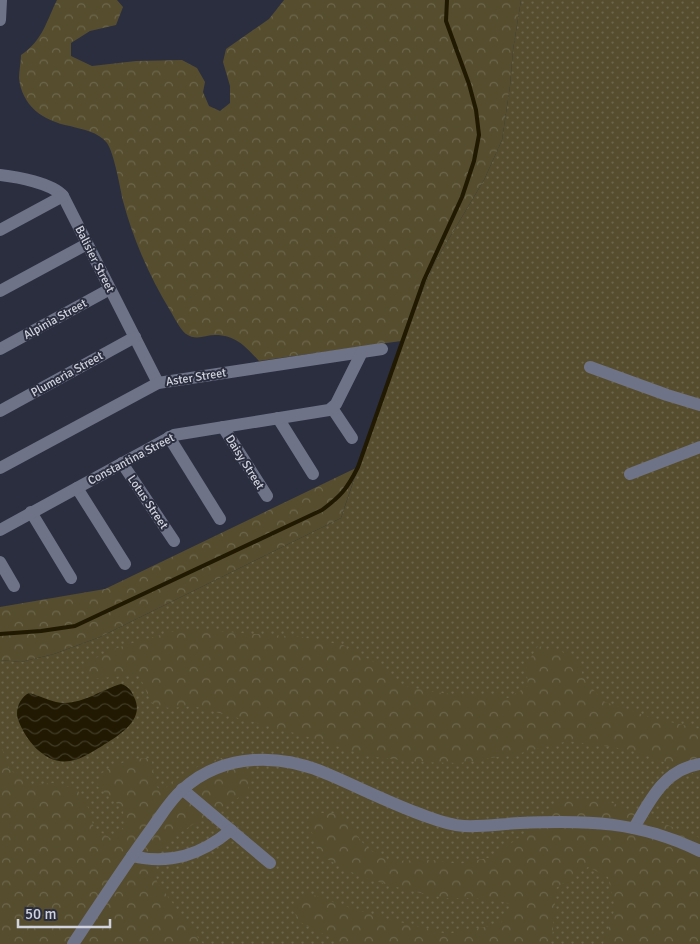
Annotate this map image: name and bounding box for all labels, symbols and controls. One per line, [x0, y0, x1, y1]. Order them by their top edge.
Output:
street label: Balisier Street [71, 223, 118, 295]
street label: Alpinia Street [21, 296, 90, 343]
street label: Plumeria Street [29, 348, 106, 400]
street label: Aster Street [165, 365, 227, 390]
street label: Constantina Street [85, 430, 177, 489]
street label: Daisy Street [222, 432, 267, 492]
street label: Lotus Street [124, 472, 171, 532]
scale bar [18, 896, 110, 928]
text: 50 m [25, 905, 56, 923]

